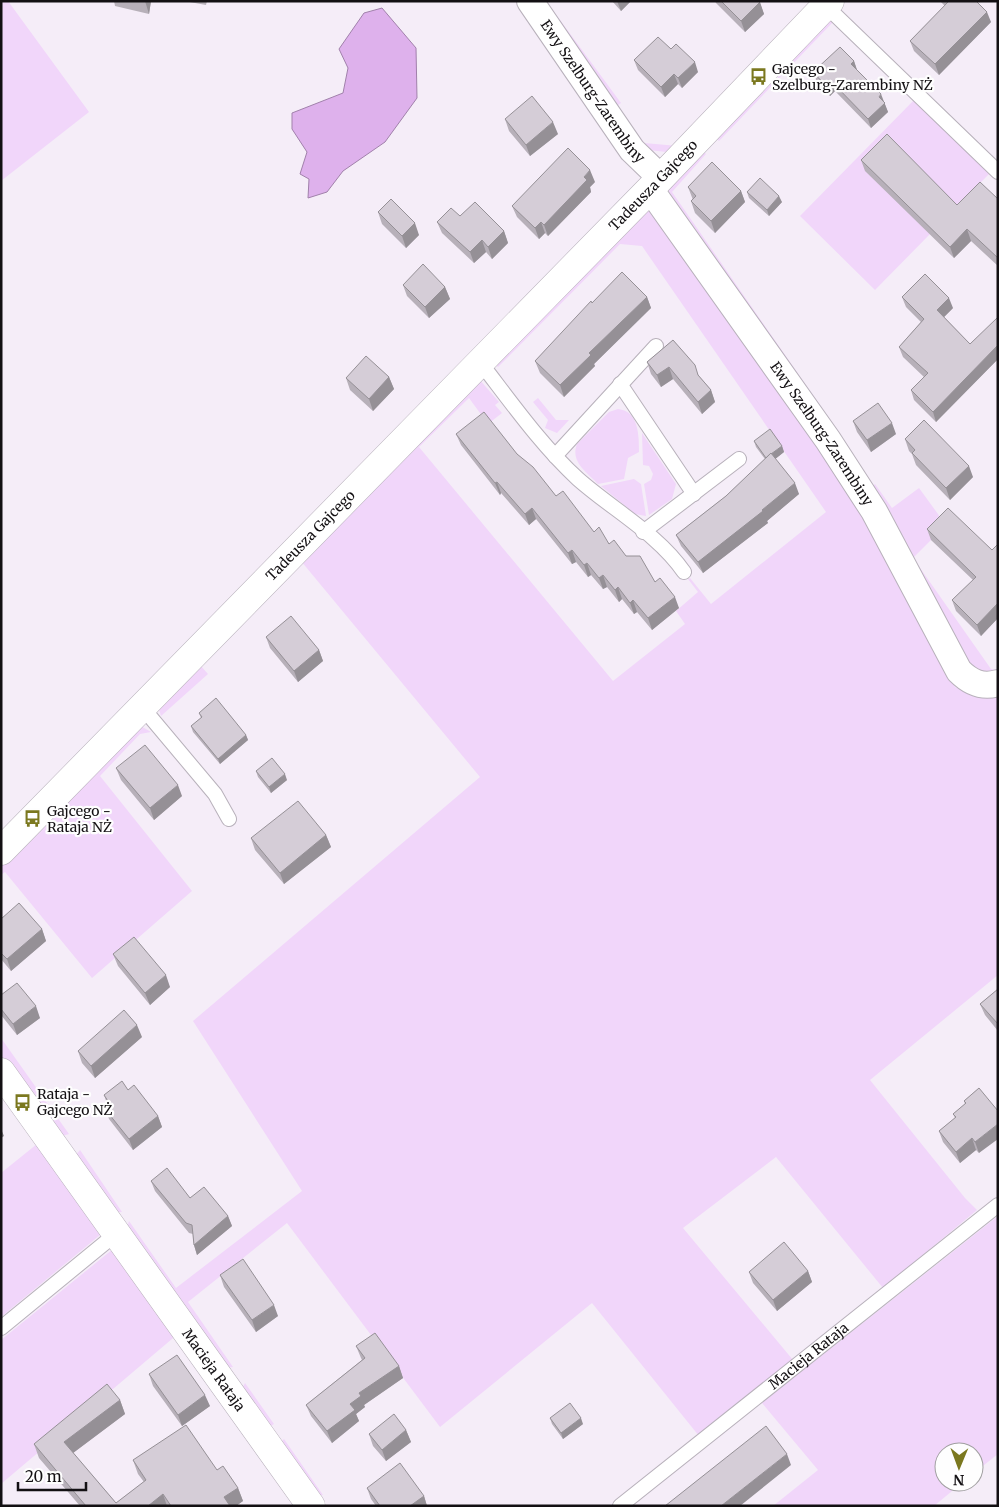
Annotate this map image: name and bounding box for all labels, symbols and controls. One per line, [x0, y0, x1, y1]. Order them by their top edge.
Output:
street label: Ewy Szelburg-Zarembiny [537, 16, 649, 167]
place label: Gajcego - Szelburg-Zarembiny NŻ [772, 60, 933, 94]
bus stop icon: Gajcego - Szelburg-Zarembiny NŻ [748, 67, 768, 87]
street label: Tadeusza Gajcego [605, 136, 701, 235]
street label: Ewy Szelburg-Zarembiny [766, 358, 878, 510]
street label: Tadeusza Gajcego [262, 486, 359, 584]
place label: Gajcego - Rataja NŻ [47, 802, 112, 836]
bus stop icon: Gajcego - Rataja NŻ [23, 809, 43, 829]
place label: Rataja - Gajcego NŻ [37, 1085, 113, 1119]
bus stop icon: Rataja - Gajcego NŻ [13, 1092, 33, 1112]
street label: Macieja Rataja [765, 1318, 853, 1393]
street label: Macieja Rataja [178, 1325, 250, 1415]
north arrow [934, 1442, 984, 1492]
scale bar [18, 1460, 85, 1492]
text: 20 m [25, 1467, 62, 1486]
text: N [953, 1471, 964, 1489]

